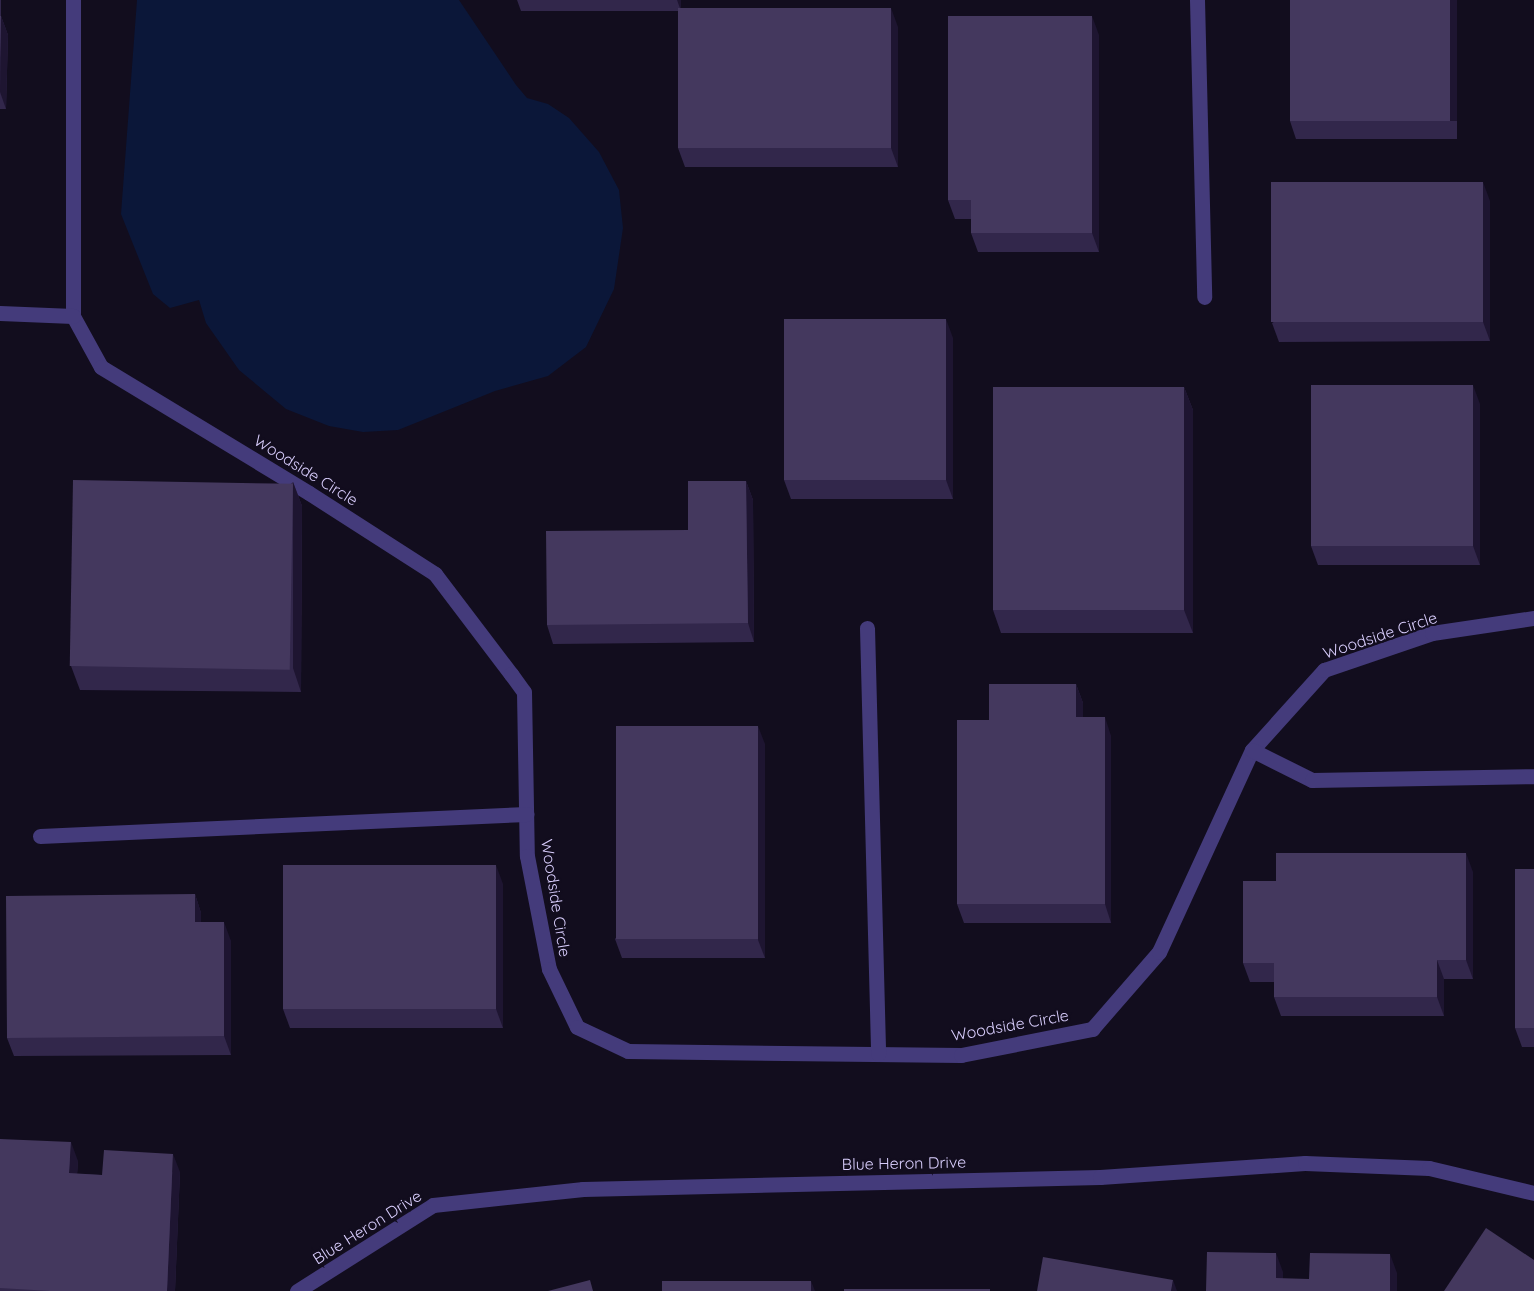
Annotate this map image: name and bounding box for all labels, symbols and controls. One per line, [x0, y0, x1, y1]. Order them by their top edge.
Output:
street label: Woodside Circle [251, 430, 361, 510]
street label: Woodside Circle [1321, 608, 1439, 662]
street label: Woodside Circle [537, 838, 575, 958]
street label: Woodside Circle [950, 1005, 1070, 1045]
street label: Blue Heron Drive [842, 1152, 966, 1174]
street label: Blue Heron Drive [309, 1186, 425, 1268]

